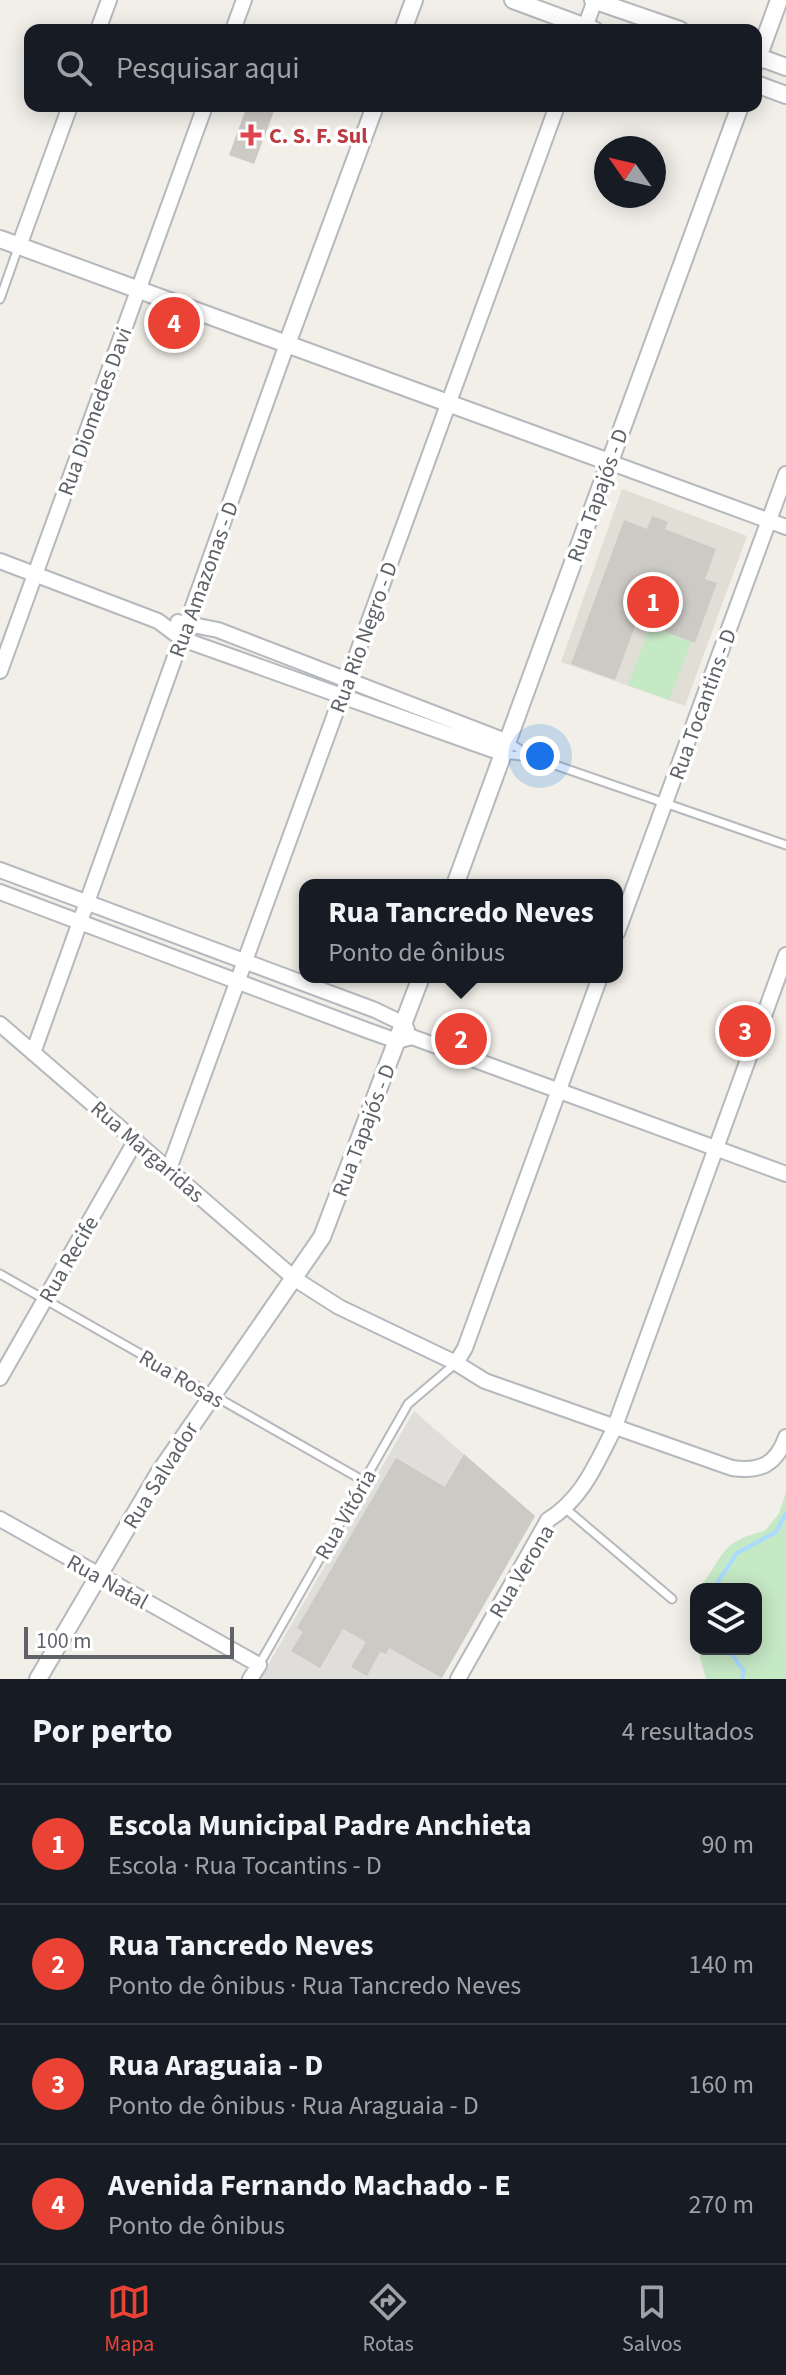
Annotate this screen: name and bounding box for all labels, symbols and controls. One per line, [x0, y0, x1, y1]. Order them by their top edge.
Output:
search box [24, 24, 762, 112]
icon: search [52, 46, 96, 90]
text: Pesquisar aqui [116, 47, 300, 90]
place label: C. S. F. Sul [269, 120, 368, 152]
marker: C. S. F. Sul [240, 124, 262, 146]
north arrow [594, 136, 666, 208]
pin: 4 [148, 293, 200, 353]
street label: Rua Diomedes Davi [50, 323, 140, 500]
street label: Rua Tapajós - D [559, 424, 637, 567]
street label: Rua Amazonas - D [161, 497, 247, 662]
street label: Rua Rio Negro - D [322, 557, 406, 717]
pin: 1 [627, 572, 679, 632]
street label: Rua Tocantins - D [661, 624, 745, 784]
your location [520, 736, 560, 776]
popup [299, 879, 623, 983]
text: Rua Tancredo Neves [328, 891, 594, 934]
text: Ponto de ônibus [328, 934, 505, 971]
pin: 3 [719, 1001, 771, 1061]
pin: 2 [435, 1009, 487, 1069]
street label: Rua Tapajós - D [324, 1059, 404, 1201]
street label: Rua Margaridas [83, 1093, 211, 1210]
street label: Rua Recife [31, 1210, 107, 1309]
street label: Rua Rosas [133, 1342, 230, 1416]
street label: Rua Salvador [115, 1415, 207, 1535]
street label: Rua Vitória [307, 1463, 385, 1566]
street label: Rua Verona [481, 1519, 562, 1624]
street label: Rua Natal [61, 1546, 154, 1617]
map controls [690, 1583, 762, 1655]
button: layers [690, 1583, 762, 1655]
scale bar [24, 1623, 234, 1659]
text: 100 m [36, 1625, 91, 1657]
text: Por perto [32, 1707, 173, 1756]
text: 4 resultados [622, 1713, 754, 1750]
text: Escola Municipal Padre Anchieta [108, 1804, 532, 1847]
text: 1 [51, 1826, 65, 1863]
text: 90 m [701, 1826, 754, 1863]
text: Escola · Rua Tocantins - D [108, 1847, 382, 1884]
text: Rua Tancredo Neves [108, 1924, 374, 1967]
text: 2 [51, 1946, 65, 1983]
text: 140 m [688, 1946, 754, 1983]
text: Ponto de ônibus · Rua Tancredo Neves [108, 1967, 521, 2004]
text: Rua Araguaia - D [108, 2044, 323, 2087]
text: 3 [51, 2066, 65, 2103]
text: 160 m [688, 2066, 754, 2103]
text: Ponto de ônibus · Rua Araguaia - D [108, 2087, 479, 2124]
text: Avenida Fernando Machado - E [108, 2164, 511, 2207]
text: 4 [51, 2186, 65, 2223]
text: 270 m [688, 2186, 754, 2223]
text: Ponto de ônibus [108, 2207, 285, 2244]
tab: Mapa [104, 2280, 154, 2360]
tab: Rotas [363, 2280, 414, 2360]
tab: Salvos [622, 2280, 682, 2360]

